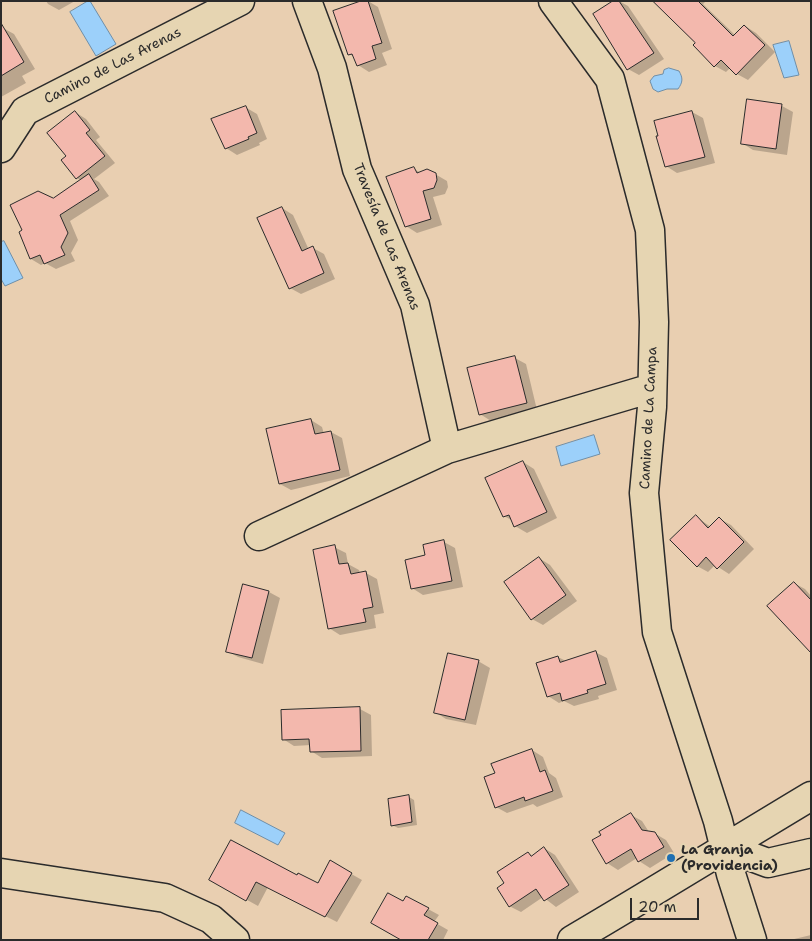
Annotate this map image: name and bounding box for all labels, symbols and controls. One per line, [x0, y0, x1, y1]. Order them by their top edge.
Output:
street label: Camino de Las Arenas [42, 24, 184, 108]
street label: Travesía de Las Arenas [349, 161, 423, 313]
street label: Camino de La Campa [637, 346, 661, 490]
place label: La Granja (Providencia) [681, 842, 778, 874]
marker: La Granja (Providencia) [665, 852, 677, 864]
scale bar [632, 888, 701, 920]
text: 20 m [638, 897, 677, 917]

